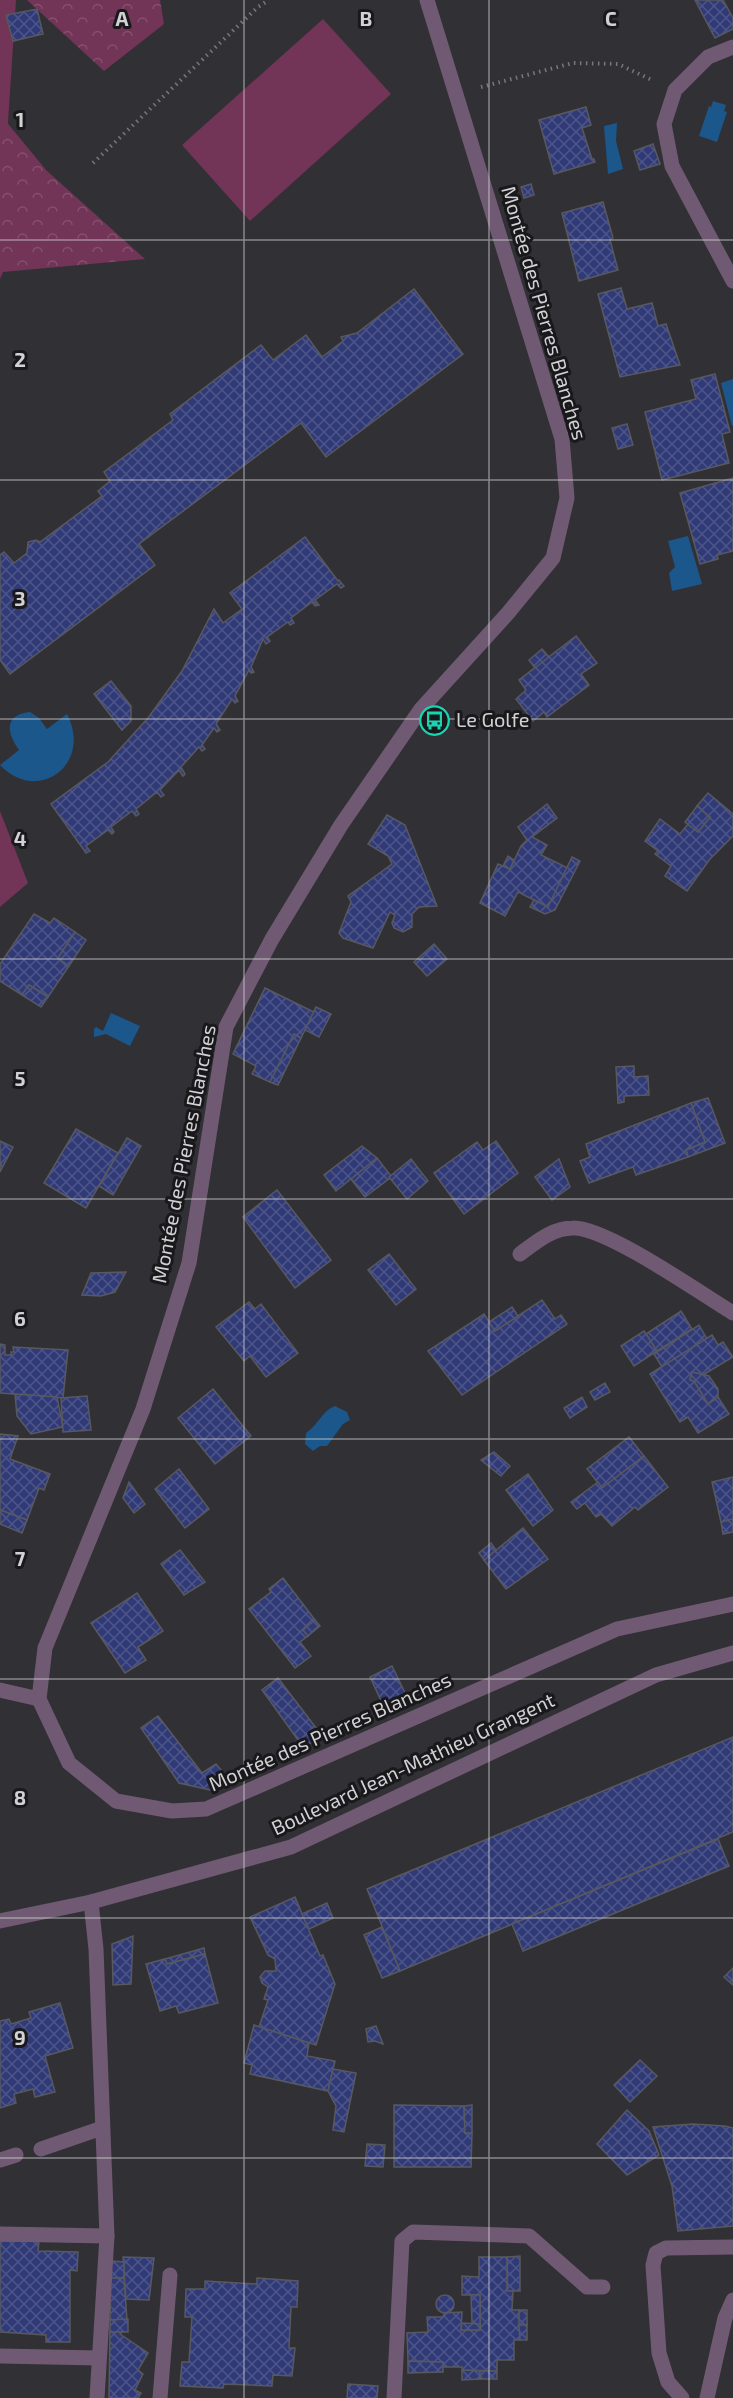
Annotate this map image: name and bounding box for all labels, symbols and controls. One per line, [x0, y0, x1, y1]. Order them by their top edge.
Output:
text: A [115, 6, 129, 30]
text: B [360, 6, 372, 30]
text: C [605, 6, 617, 30]
text: 1 [16, 107, 24, 131]
street label: Montée des Pierres Blanches [497, 183, 593, 442]
text: 2 [14, 347, 26, 371]
text: 3 [14, 586, 26, 610]
bus stop icon: Le Golfe [419, 704, 451, 736]
place label: Le Golfe [456, 707, 529, 731]
text: 4 [14, 826, 27, 850]
street label: Montée des Pierres Blanches [146, 1023, 220, 1285]
text: 5 [14, 1066, 26, 1090]
text: 6 [14, 1306, 26, 1330]
text: 7 [15, 1546, 26, 1570]
street label: Montée des Pierres Blanches [205, 1667, 455, 1795]
street label: Boulevard Jean-Mathieu Grangent [267, 1687, 558, 1839]
text: 8 [14, 1785, 26, 1809]
text: 9 [14, 2025, 26, 2049]

